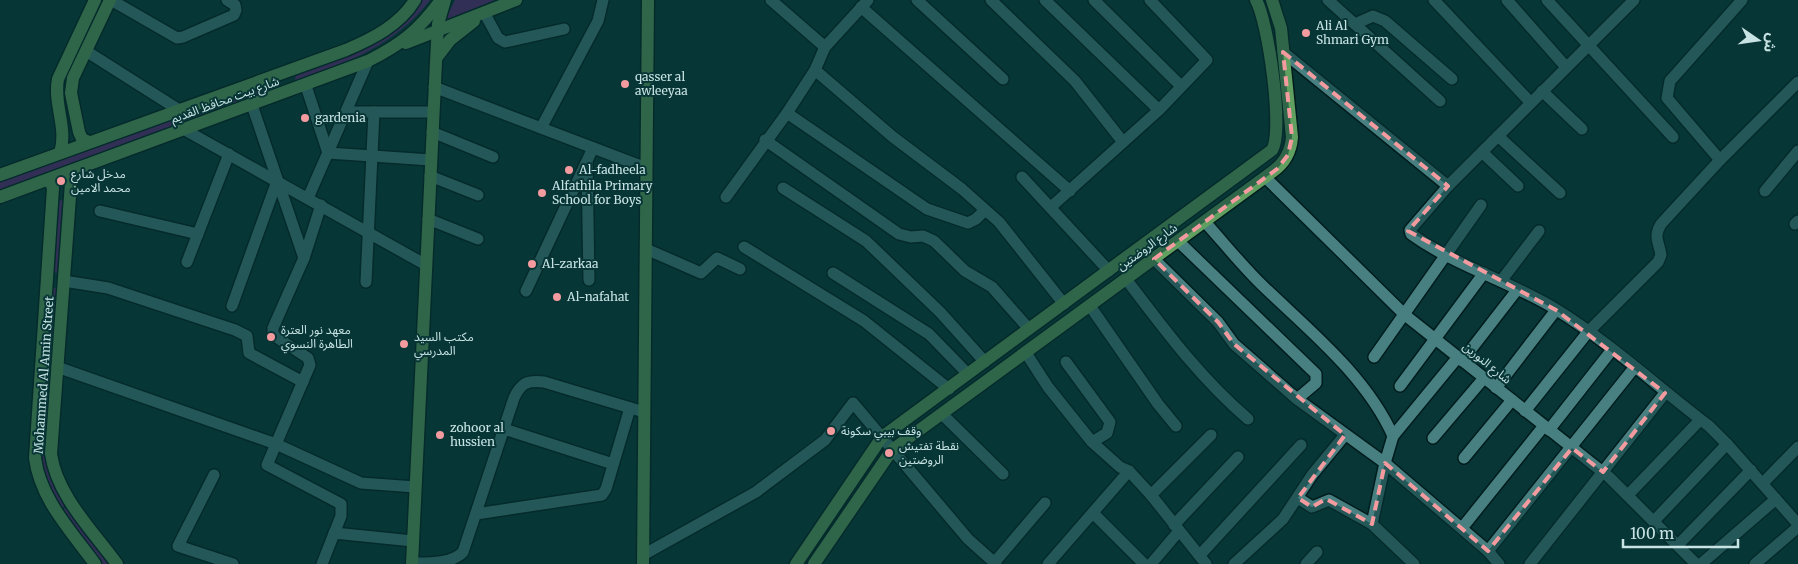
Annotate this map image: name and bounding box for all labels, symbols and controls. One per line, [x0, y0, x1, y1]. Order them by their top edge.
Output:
north arrow [1733, 15, 1783, 65]
place label: Ali Al Shmari Gym [1315, 18, 1389, 47]
marker: Ali Al Shmari Gym [1300, 27, 1312, 39]
text: ش [1760, 32, 1782, 54]
place label: qasser al awleeyaa [635, 69, 688, 98]
street label: شارع بيت محافظ القديم [169, 73, 282, 128]
marker: qasser al awleeyaa [619, 78, 631, 90]
place label: gardenia [315, 110, 366, 125]
marker: gardenia [299, 112, 311, 124]
place label: Al-fadheela [578, 162, 646, 177]
marker: Al-fadheela [563, 164, 575, 176]
place label: مدخل شارع محمد الامين [71, 166, 131, 195]
marker: مدخل شارع محمد الامين [55, 175, 67, 187]
place label: Alfathila Primary School for Boys [551, 178, 653, 207]
marker: Alfathila Primary School for Boys [536, 187, 548, 199]
street label: شارع الروضتين [1114, 220, 1181, 275]
place label: Al-zarkaa [541, 256, 599, 271]
marker: Al-zarkaa [526, 258, 538, 270]
place label: Al-nafahat [566, 289, 629, 304]
marker: Al-nafahat [551, 291, 563, 303]
street label: Mohammed Al Amin Street [31, 295, 57, 454]
place label: معهد نور العترة الطاهرة النسوي [281, 322, 353, 354]
place label: مكتب السيد المدرسي [414, 329, 474, 361]
marker: معهد نور العترة الطاهرة النسوي [265, 331, 277, 343]
marker: مكتب السيد المدرسي [398, 338, 410, 350]
street label: شارع النورين [1459, 338, 1515, 388]
place label: zohoor al hussien [450, 420, 504, 449]
place label: وقف بيبي سكونة [841, 423, 921, 441]
marker: وقف بيبي سكونة [825, 425, 837, 437]
marker: zohoor al hussien [434, 429, 446, 441]
place label: نقطة تفتيش الروضتين [899, 438, 959, 467]
marker: نقطة تفتيش الروضتين [883, 447, 895, 459]
scale bar [1623, 516, 1738, 548]
text: 100 m [1630, 524, 1674, 543]

